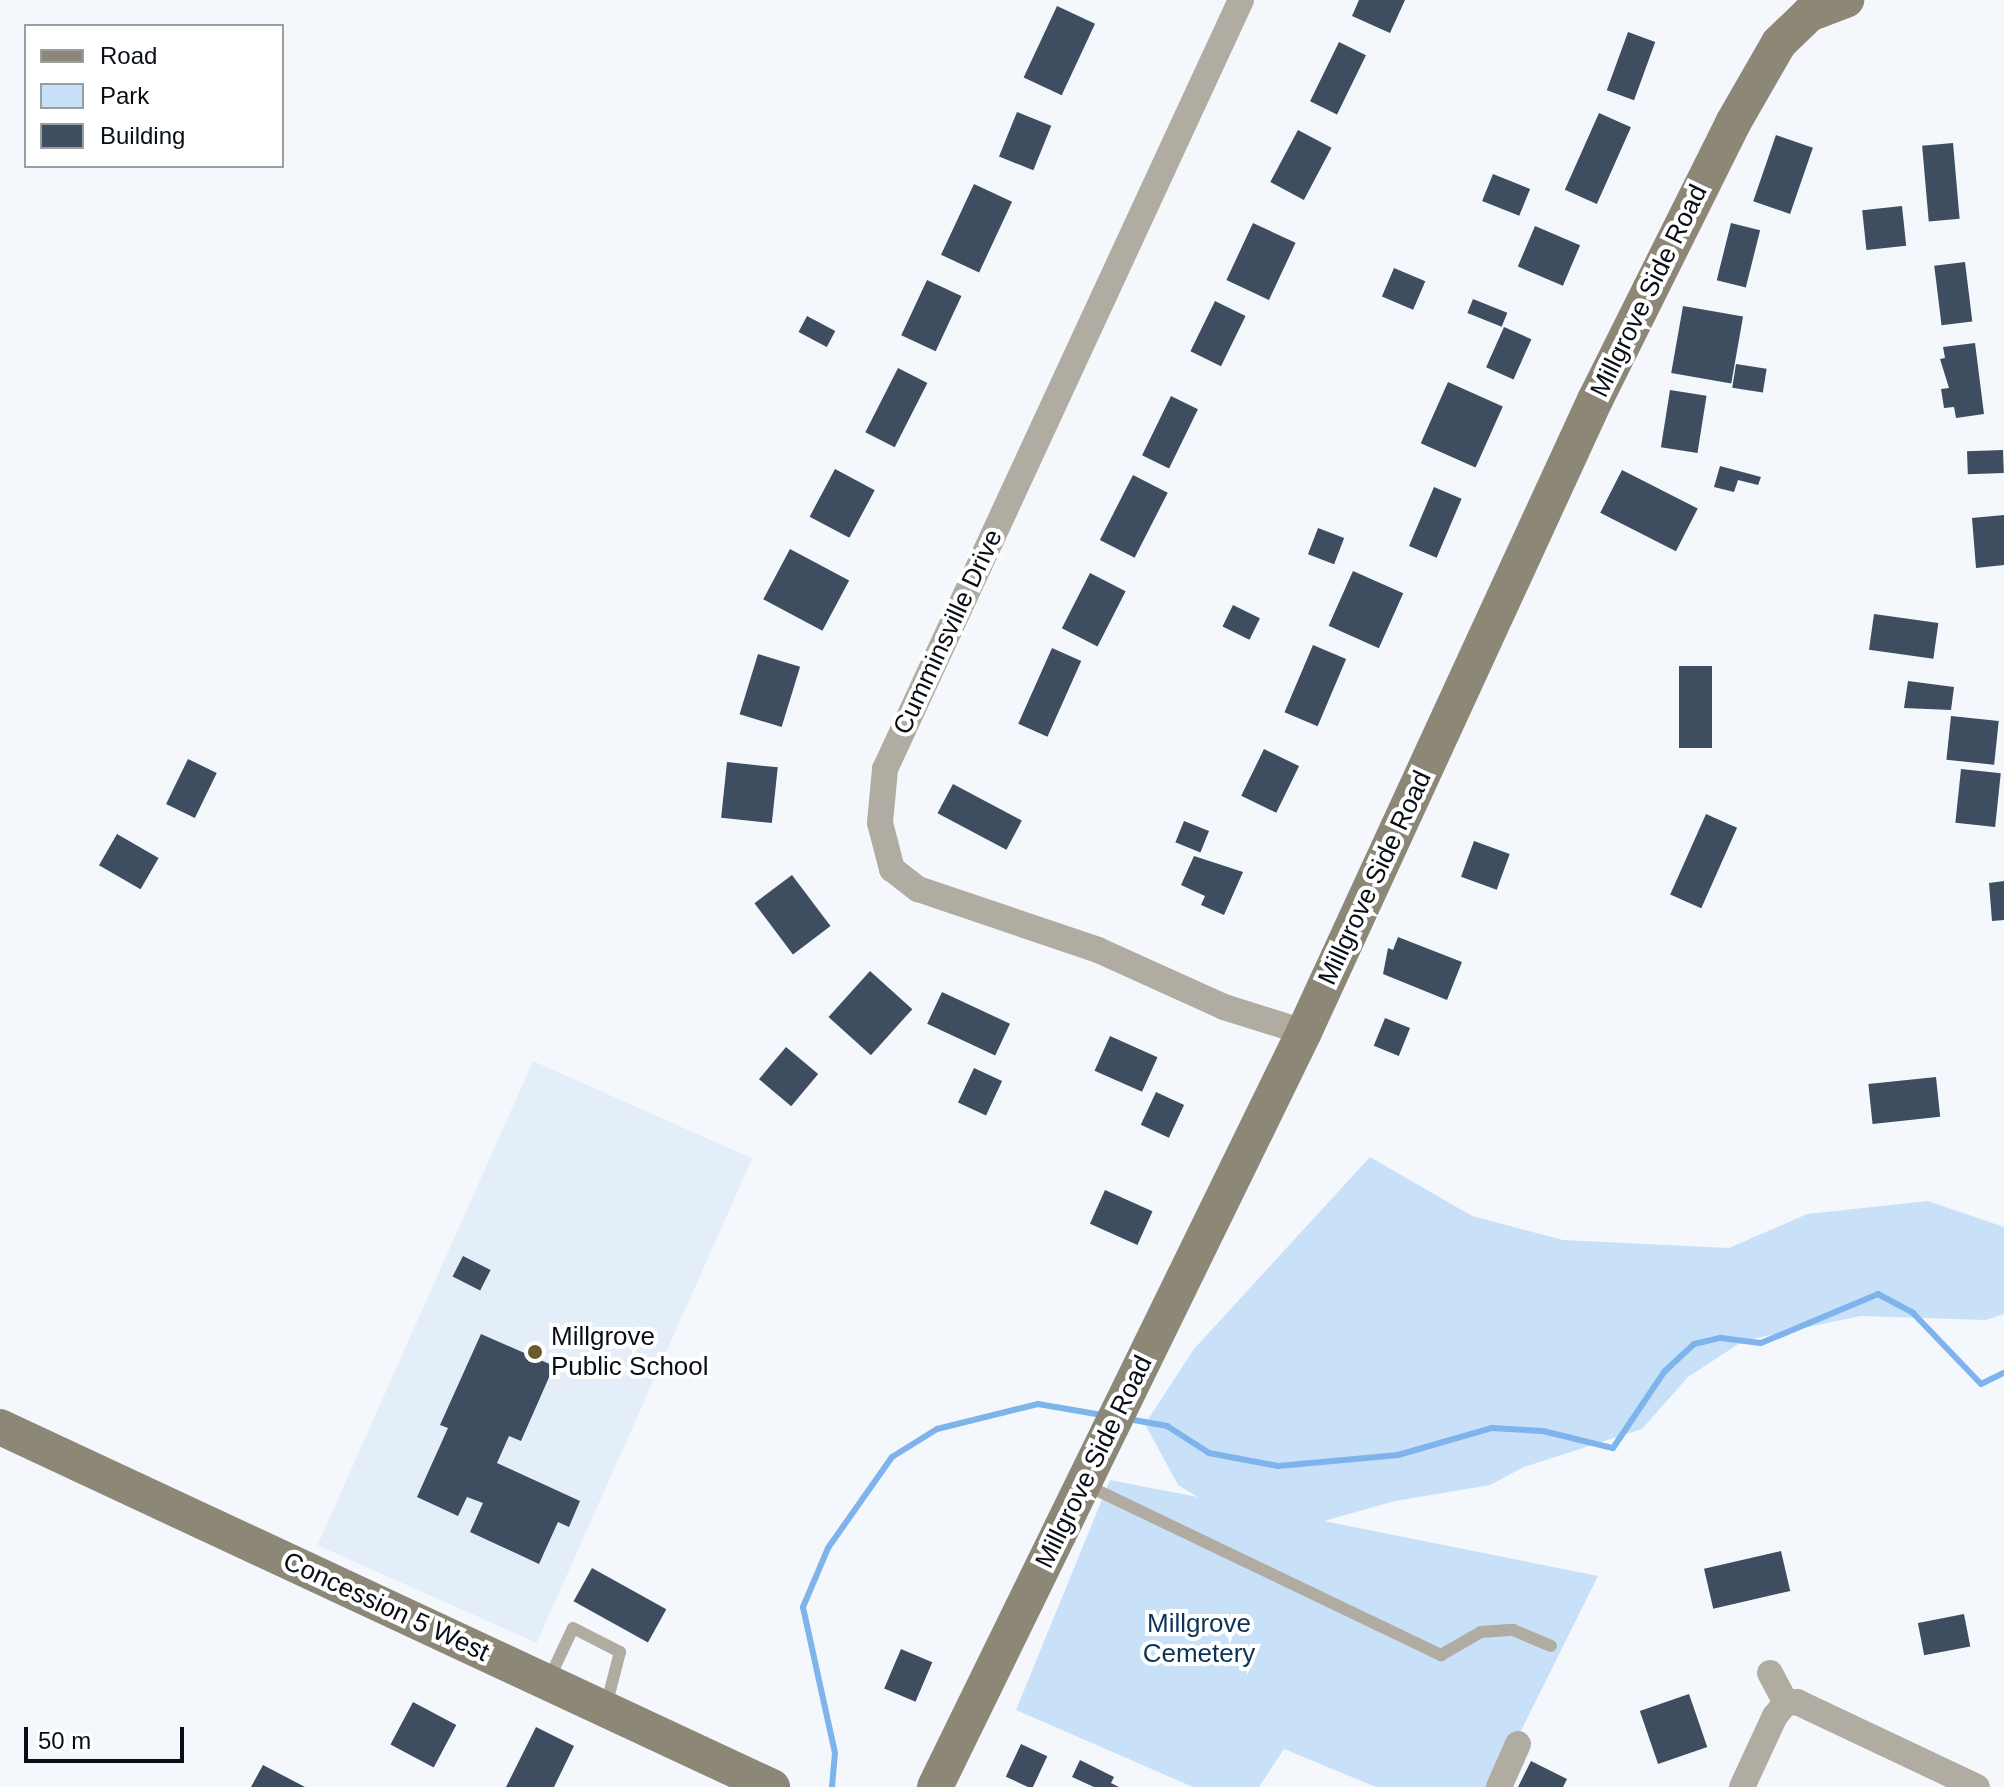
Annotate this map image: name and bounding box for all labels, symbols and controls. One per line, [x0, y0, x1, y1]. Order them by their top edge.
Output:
legend [24, 24, 284, 168]
text: Road [100, 42, 157, 69]
text: Park [100, 82, 149, 109]
text: Building [100, 122, 185, 149]
street label: Millgrove Side Road [1584, 180, 1714, 402]
street label: Cumminsville Drive [887, 525, 1009, 739]
street label: Millgrove Side Road [1312, 766, 1438, 990]
place label: Millgrove Public School [551, 1321, 709, 1382]
marker: Millgrove Public School [526, 1343, 544, 1361]
street label: Millgrove Side Road [1029, 1351, 1159, 1573]
street label: Concession 5 West [278, 1546, 494, 1668]
park label: Millgrove Cemetery [1143, 1608, 1255, 1670]
scale bar [28, 1711, 188, 1761]
text: 50 m [38, 1727, 91, 1754]

